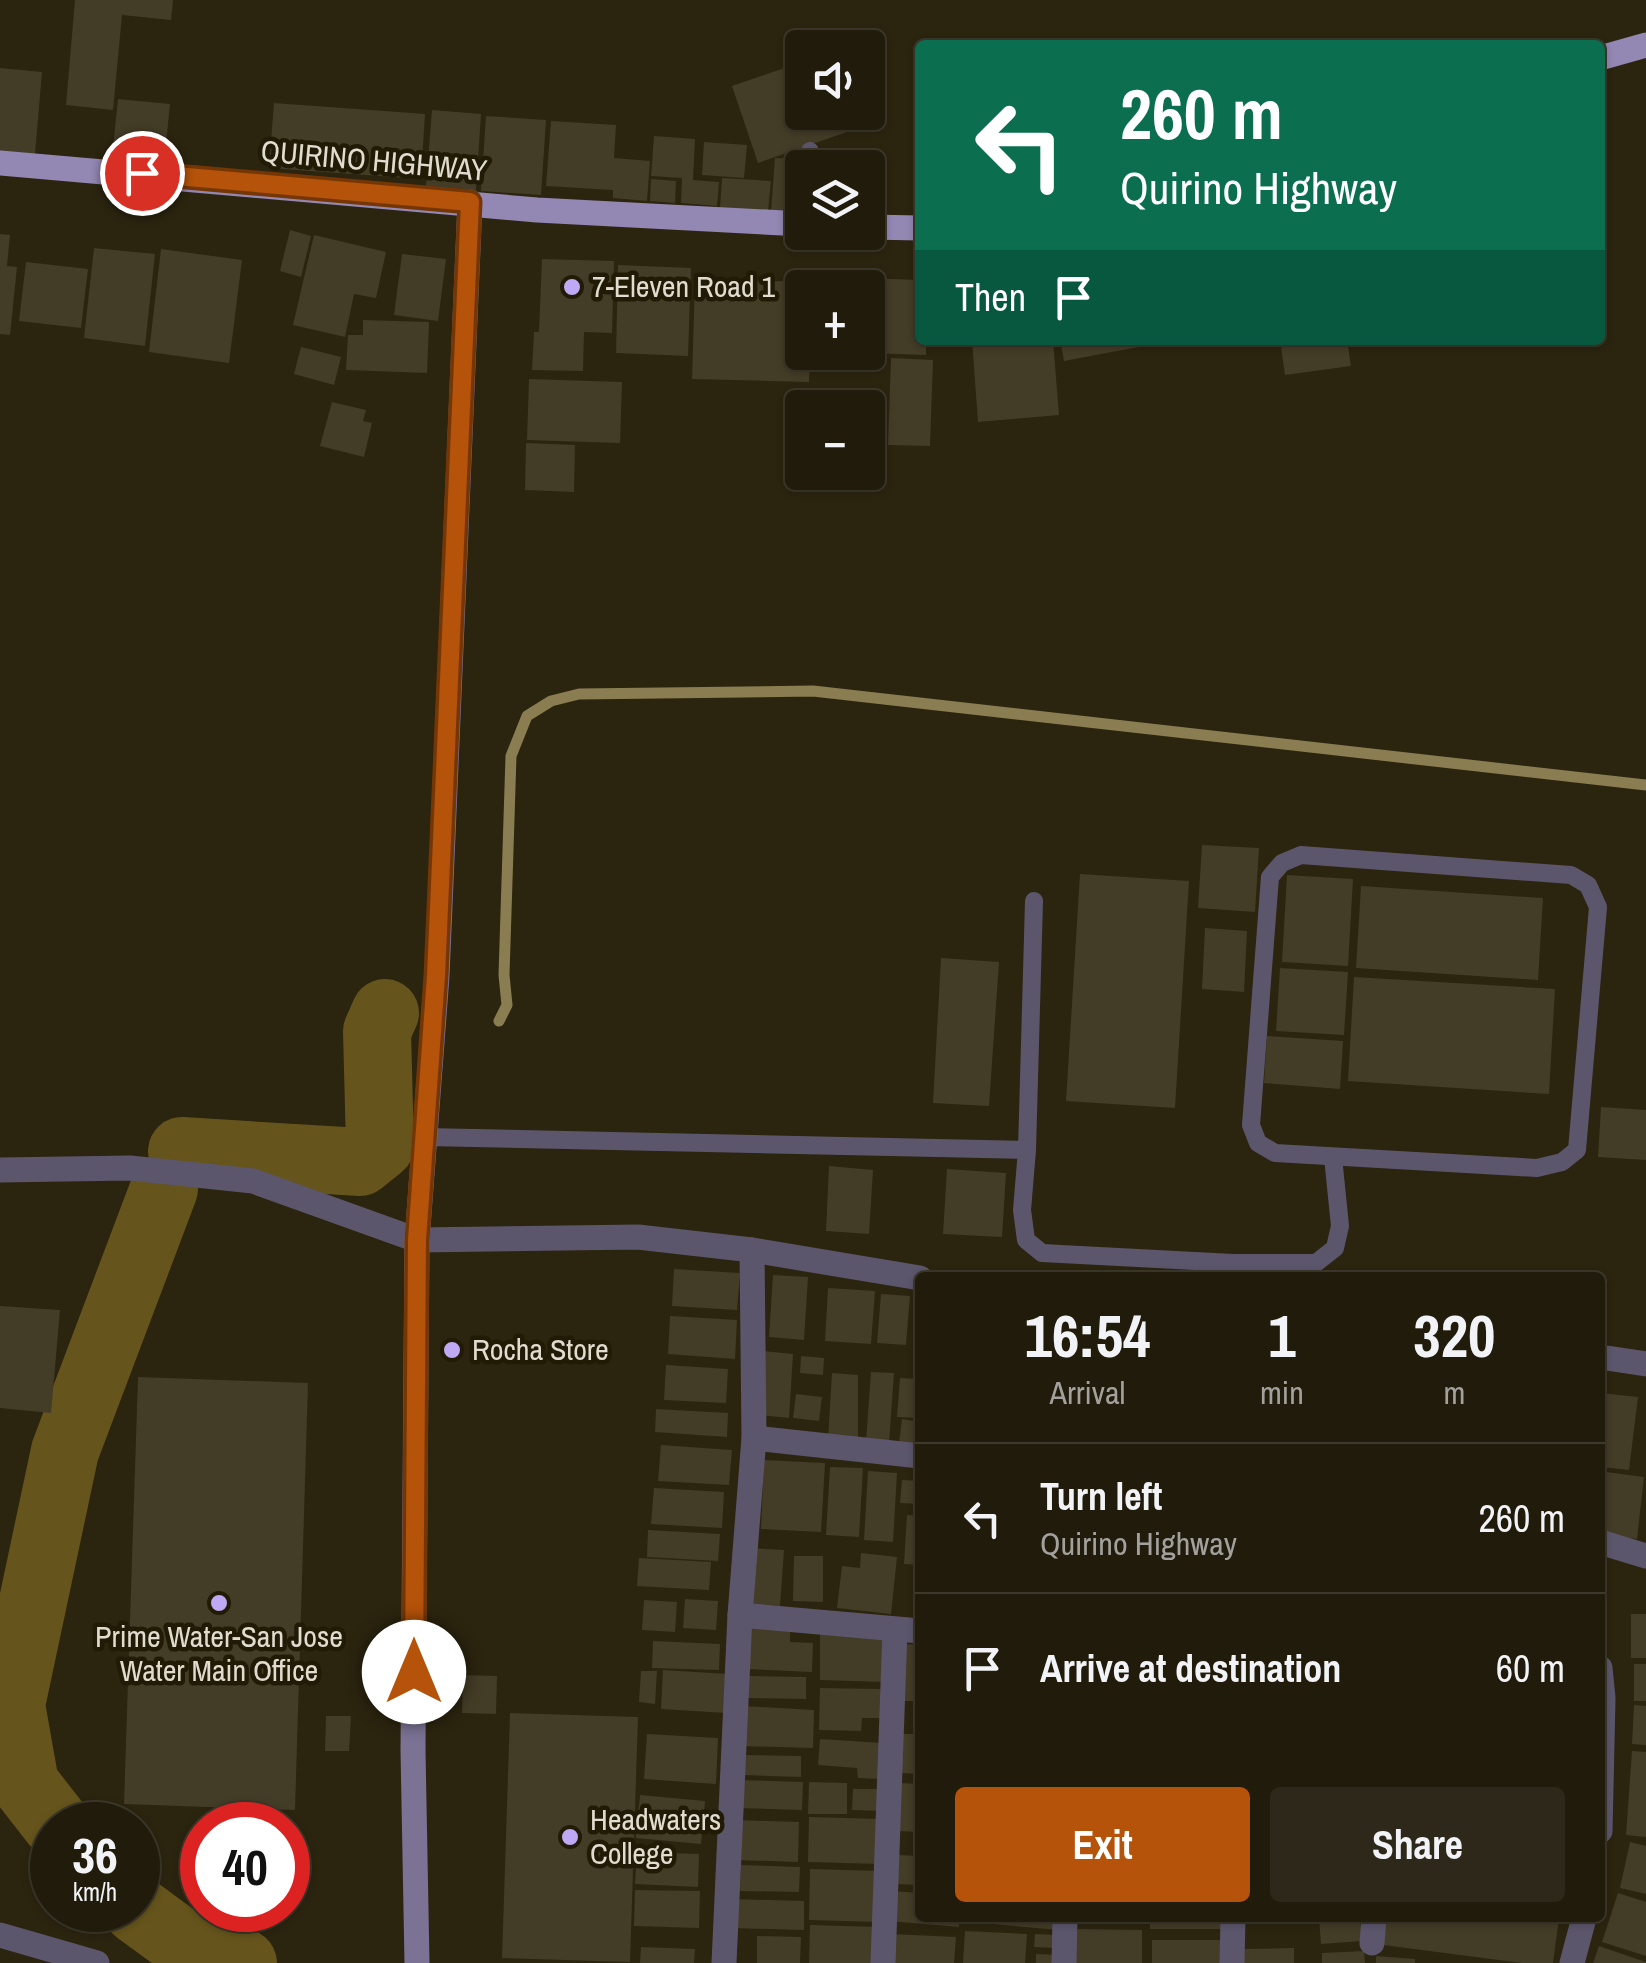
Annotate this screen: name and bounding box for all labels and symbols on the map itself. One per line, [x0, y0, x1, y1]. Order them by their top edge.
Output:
street label: QUIRINO HIGHWAY [259, 130, 489, 190]
pin [100, 131, 185, 216]
place label: 7-Eleven Road 1 [592, 266, 776, 306]
marker: 7-Eleven Road 1 [561, 276, 583, 298]
place label: Rocha Store [472, 1329, 609, 1369]
marker: Rocha Store [441, 1339, 463, 1361]
marker: Prime Water-San Jose Water Main Office [208, 1592, 230, 1614]
place label: Prime Water-San Jose Water Main Office [95, 1616, 343, 1690]
position arrow [362, 1620, 466, 1724]
place label: Headwaters College [590, 1799, 721, 1873]
speed limit sign: 40 [180, 1802, 310, 1932]
marker: Headwaters College [559, 1826, 581, 1848]

